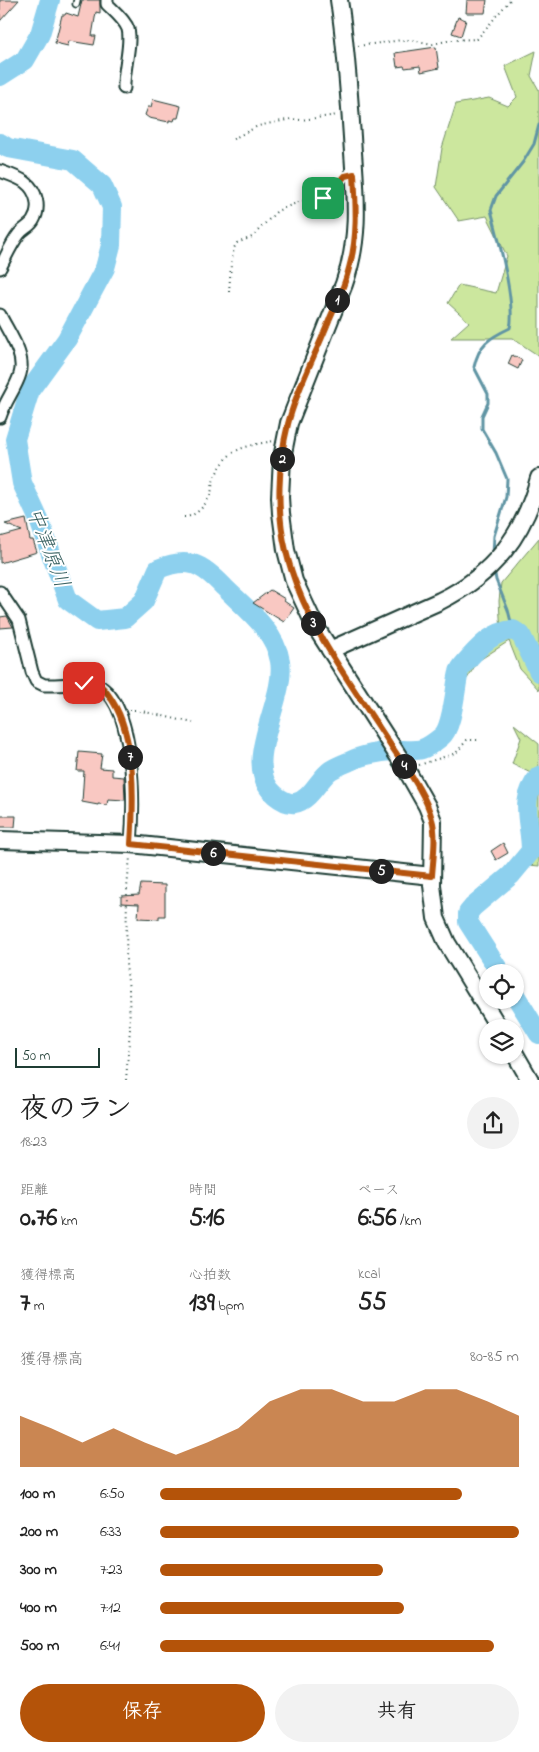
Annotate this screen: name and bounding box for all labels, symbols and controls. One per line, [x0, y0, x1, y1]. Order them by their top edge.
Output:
pin [302, 177, 344, 219]
icon: arrive [309, 184, 337, 212]
pin: 1 [324, 288, 350, 312]
text: 1 [335, 290, 340, 311]
pin: 2 [270, 446, 294, 472]
text: 2 [279, 449, 286, 470]
water label: 中津原川 [18, 503, 76, 593]
pin: 3 [300, 610, 326, 636]
text: 3 [311, 613, 316, 634]
pin [63, 662, 105, 704]
icon: check [70, 669, 98, 697]
pin: 7 [118, 744, 142, 770]
text: 7 [128, 747, 133, 768]
pin: 4 [392, 754, 416, 778]
text: 4 [402, 756, 407, 777]
pin: 6 [200, 840, 226, 866]
text: 6 [210, 843, 217, 864]
pin: 5 [368, 858, 394, 884]
text: 5 [377, 861, 386, 882]
map controls [479, 964, 524, 1064]
button: locate [479, 964, 524, 1009]
button: layers [479, 1019, 524, 1064]
scale bar [15, 1044, 100, 1068]
text: 50 m [22, 1046, 50, 1067]
text: 夜のラン [20, 1090, 132, 1131]
button: share [467, 1097, 519, 1149]
text: 18:23 [20, 1130, 47, 1154]
text: 距離 [20, 1180, 48, 1201]
text: 時間 [189, 1180, 217, 1201]
text: ペース [358, 1180, 399, 1201]
text: 0.76 [20, 1201, 57, 1237]
text: 5:16 [189, 1201, 224, 1237]
text: 6:56 [358, 1201, 396, 1237]
text: km [57, 1211, 78, 1232]
text: /km [396, 1211, 421, 1232]
text: kcal [358, 1264, 380, 1285]
text: 獲得標高 [20, 1265, 76, 1286]
text: 心拍数 [189, 1265, 231, 1286]
text: 55 [358, 1285, 387, 1321]
text: 7 [20, 1286, 30, 1322]
text: 139 [189, 1286, 215, 1322]
text: m [30, 1296, 45, 1317]
text: bpm [215, 1296, 244, 1317]
text: 80–85 m [470, 1345, 519, 1369]
text: 獲得標高 [20, 1348, 84, 1372]
text: 100 m [20, 1482, 55, 1506]
text: 6:50 [100, 1482, 124, 1506]
text: 200 m [20, 1520, 58, 1544]
text: 6:33 [100, 1520, 122, 1544]
text: 300 m [20, 1558, 57, 1582]
text: 7:23 [100, 1558, 123, 1582]
text: 400 m [20, 1596, 57, 1620]
text: 7:12 [100, 1596, 121, 1620]
text: 500 m [20, 1634, 59, 1658]
text: 6:41 [100, 1634, 120, 1658]
button: 保存 [20, 1684, 265, 1742]
button: 共有 [275, 1684, 519, 1742]

